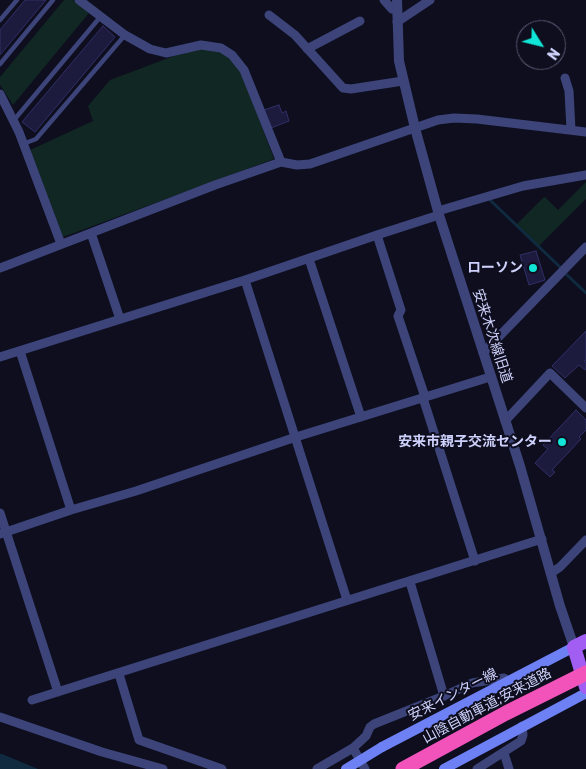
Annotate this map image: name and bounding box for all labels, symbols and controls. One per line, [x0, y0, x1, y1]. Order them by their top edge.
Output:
north arrow [516, 20, 566, 70]
text: N [543, 44, 563, 63]
place label: ローソン [467, 260, 523, 276]
marker: ローソン [527, 262, 539, 274]
street label: 安来木次線旧道 [469, 287, 515, 385]
place label: 安来市親子交流センター [398, 434, 552, 450]
marker: 安来市親子交流センター [556, 436, 568, 448]
street label: 安来インター線 [406, 665, 500, 725]
street label: 山陰自動車道;安来道路 [420, 665, 554, 747]

